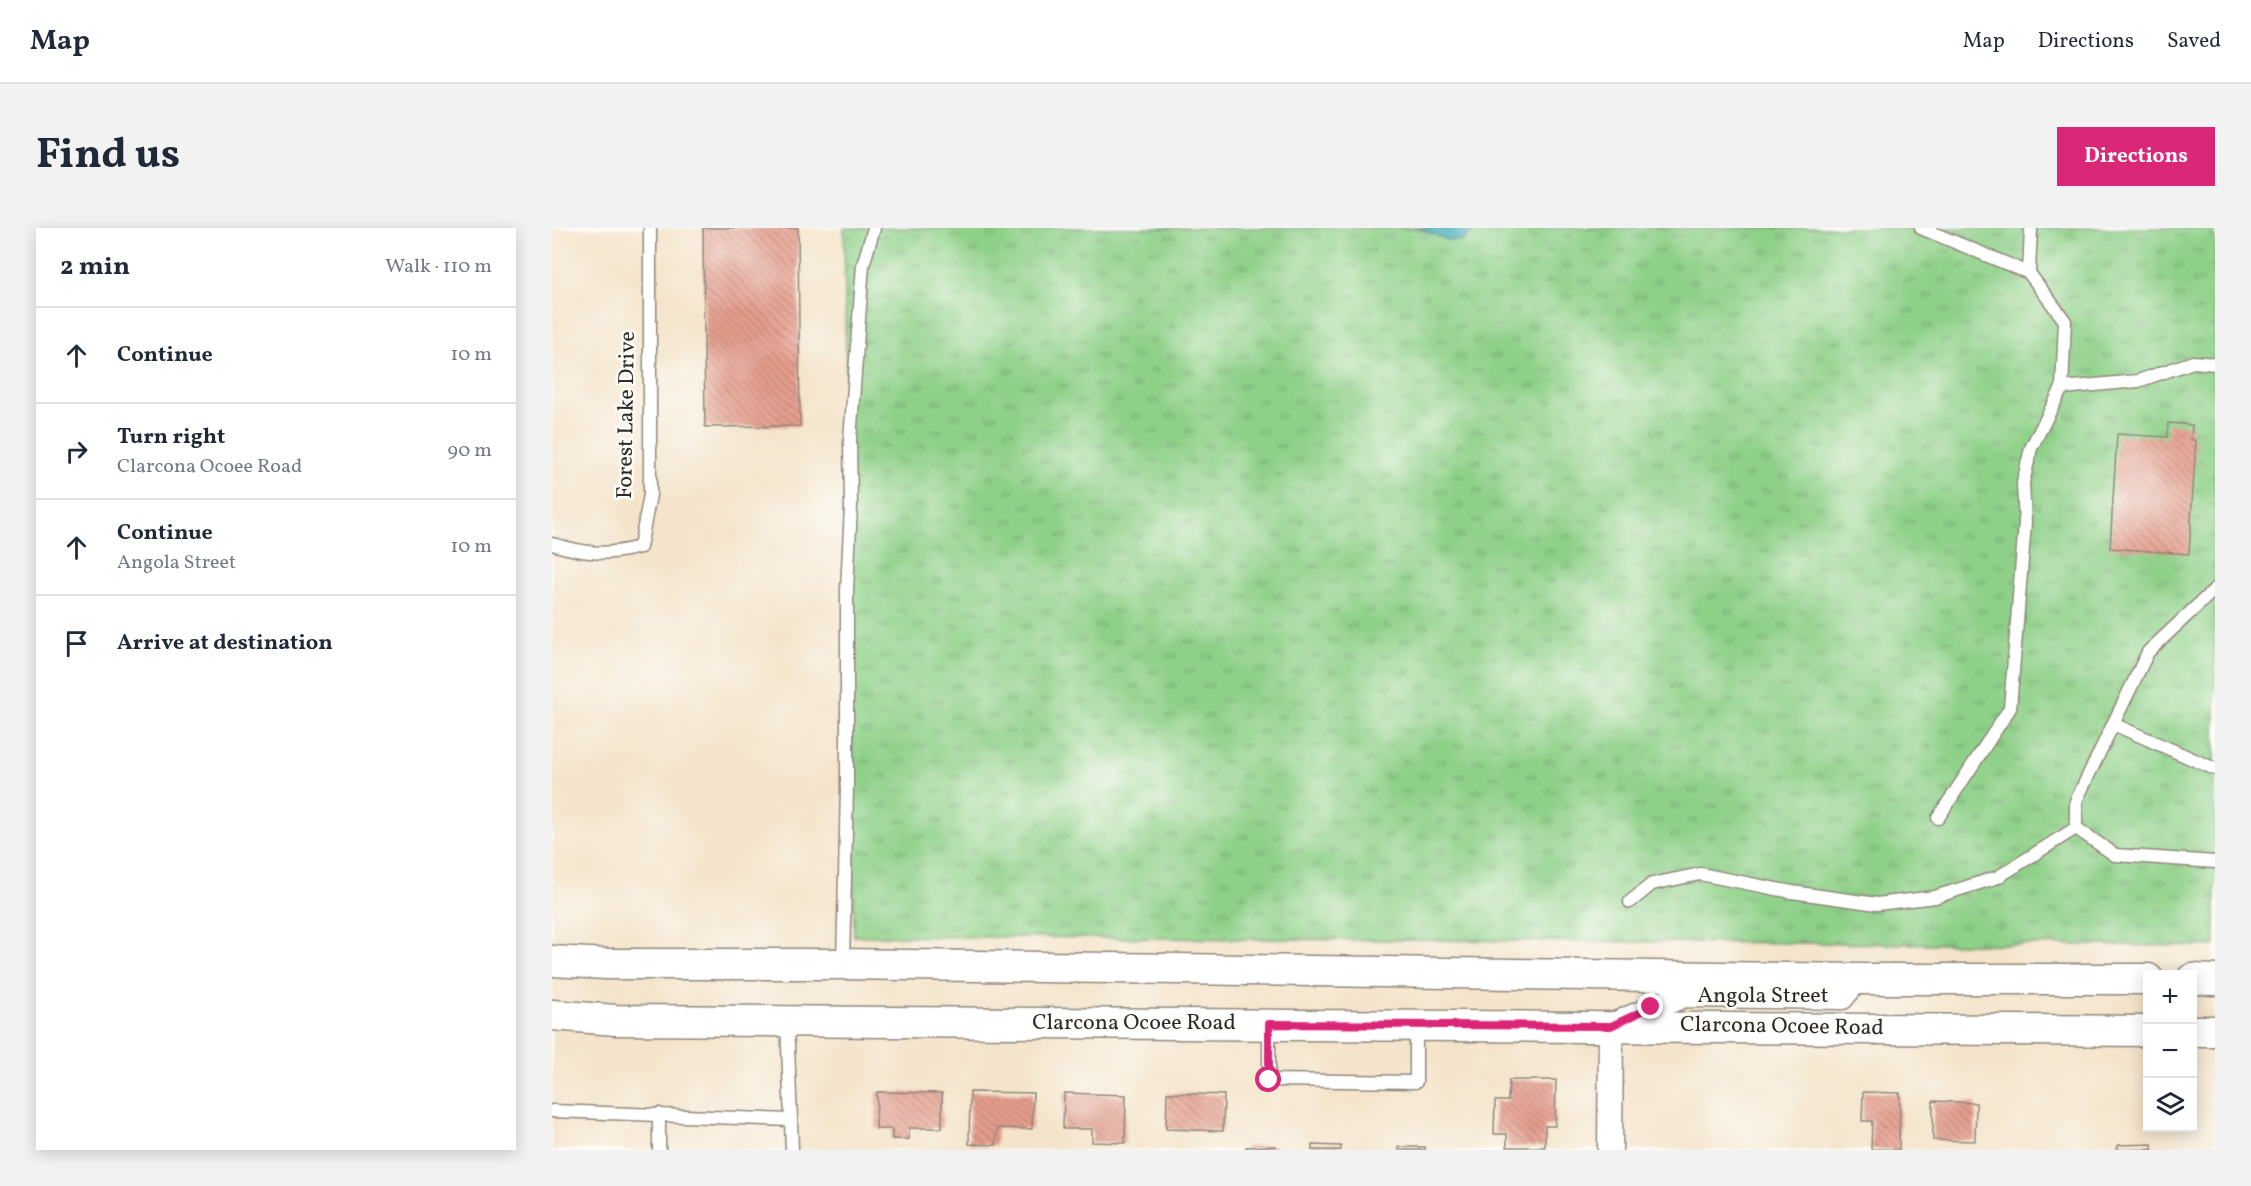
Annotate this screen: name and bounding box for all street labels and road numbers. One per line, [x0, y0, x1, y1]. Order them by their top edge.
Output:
street label: Forest Lake Drive [610, 331, 644, 499]
street label: Angola Street [1698, 981, 1829, 1012]
street label: Clarcona Ocoee Road [1032, 1008, 1236, 1039]
street label: Clarcona Ocoee Road [1680, 1010, 1884, 1044]

